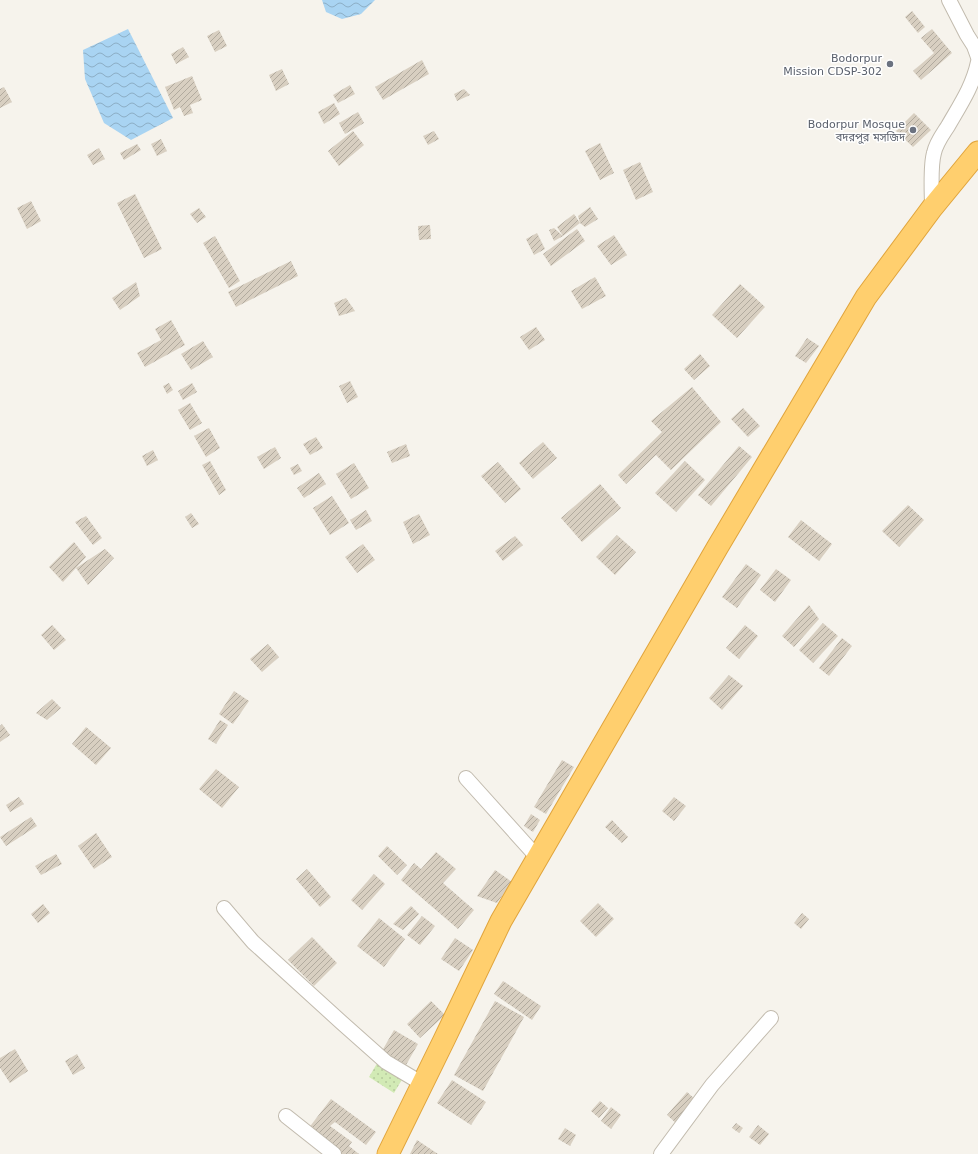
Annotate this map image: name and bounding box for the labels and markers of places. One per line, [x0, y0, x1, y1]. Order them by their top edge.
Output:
place label: Bodorpur Mission CDSP-302 [783, 52, 882, 78]
marker: Bodorpur Mission CDSP-302 [885, 59, 895, 69]
place label: Bodorpur Mosque বদরপুর মসজিদ [808, 118, 906, 144]
marker: Bodorpur Mosque বদরপুর মসজিদ [908, 125, 918, 135]

